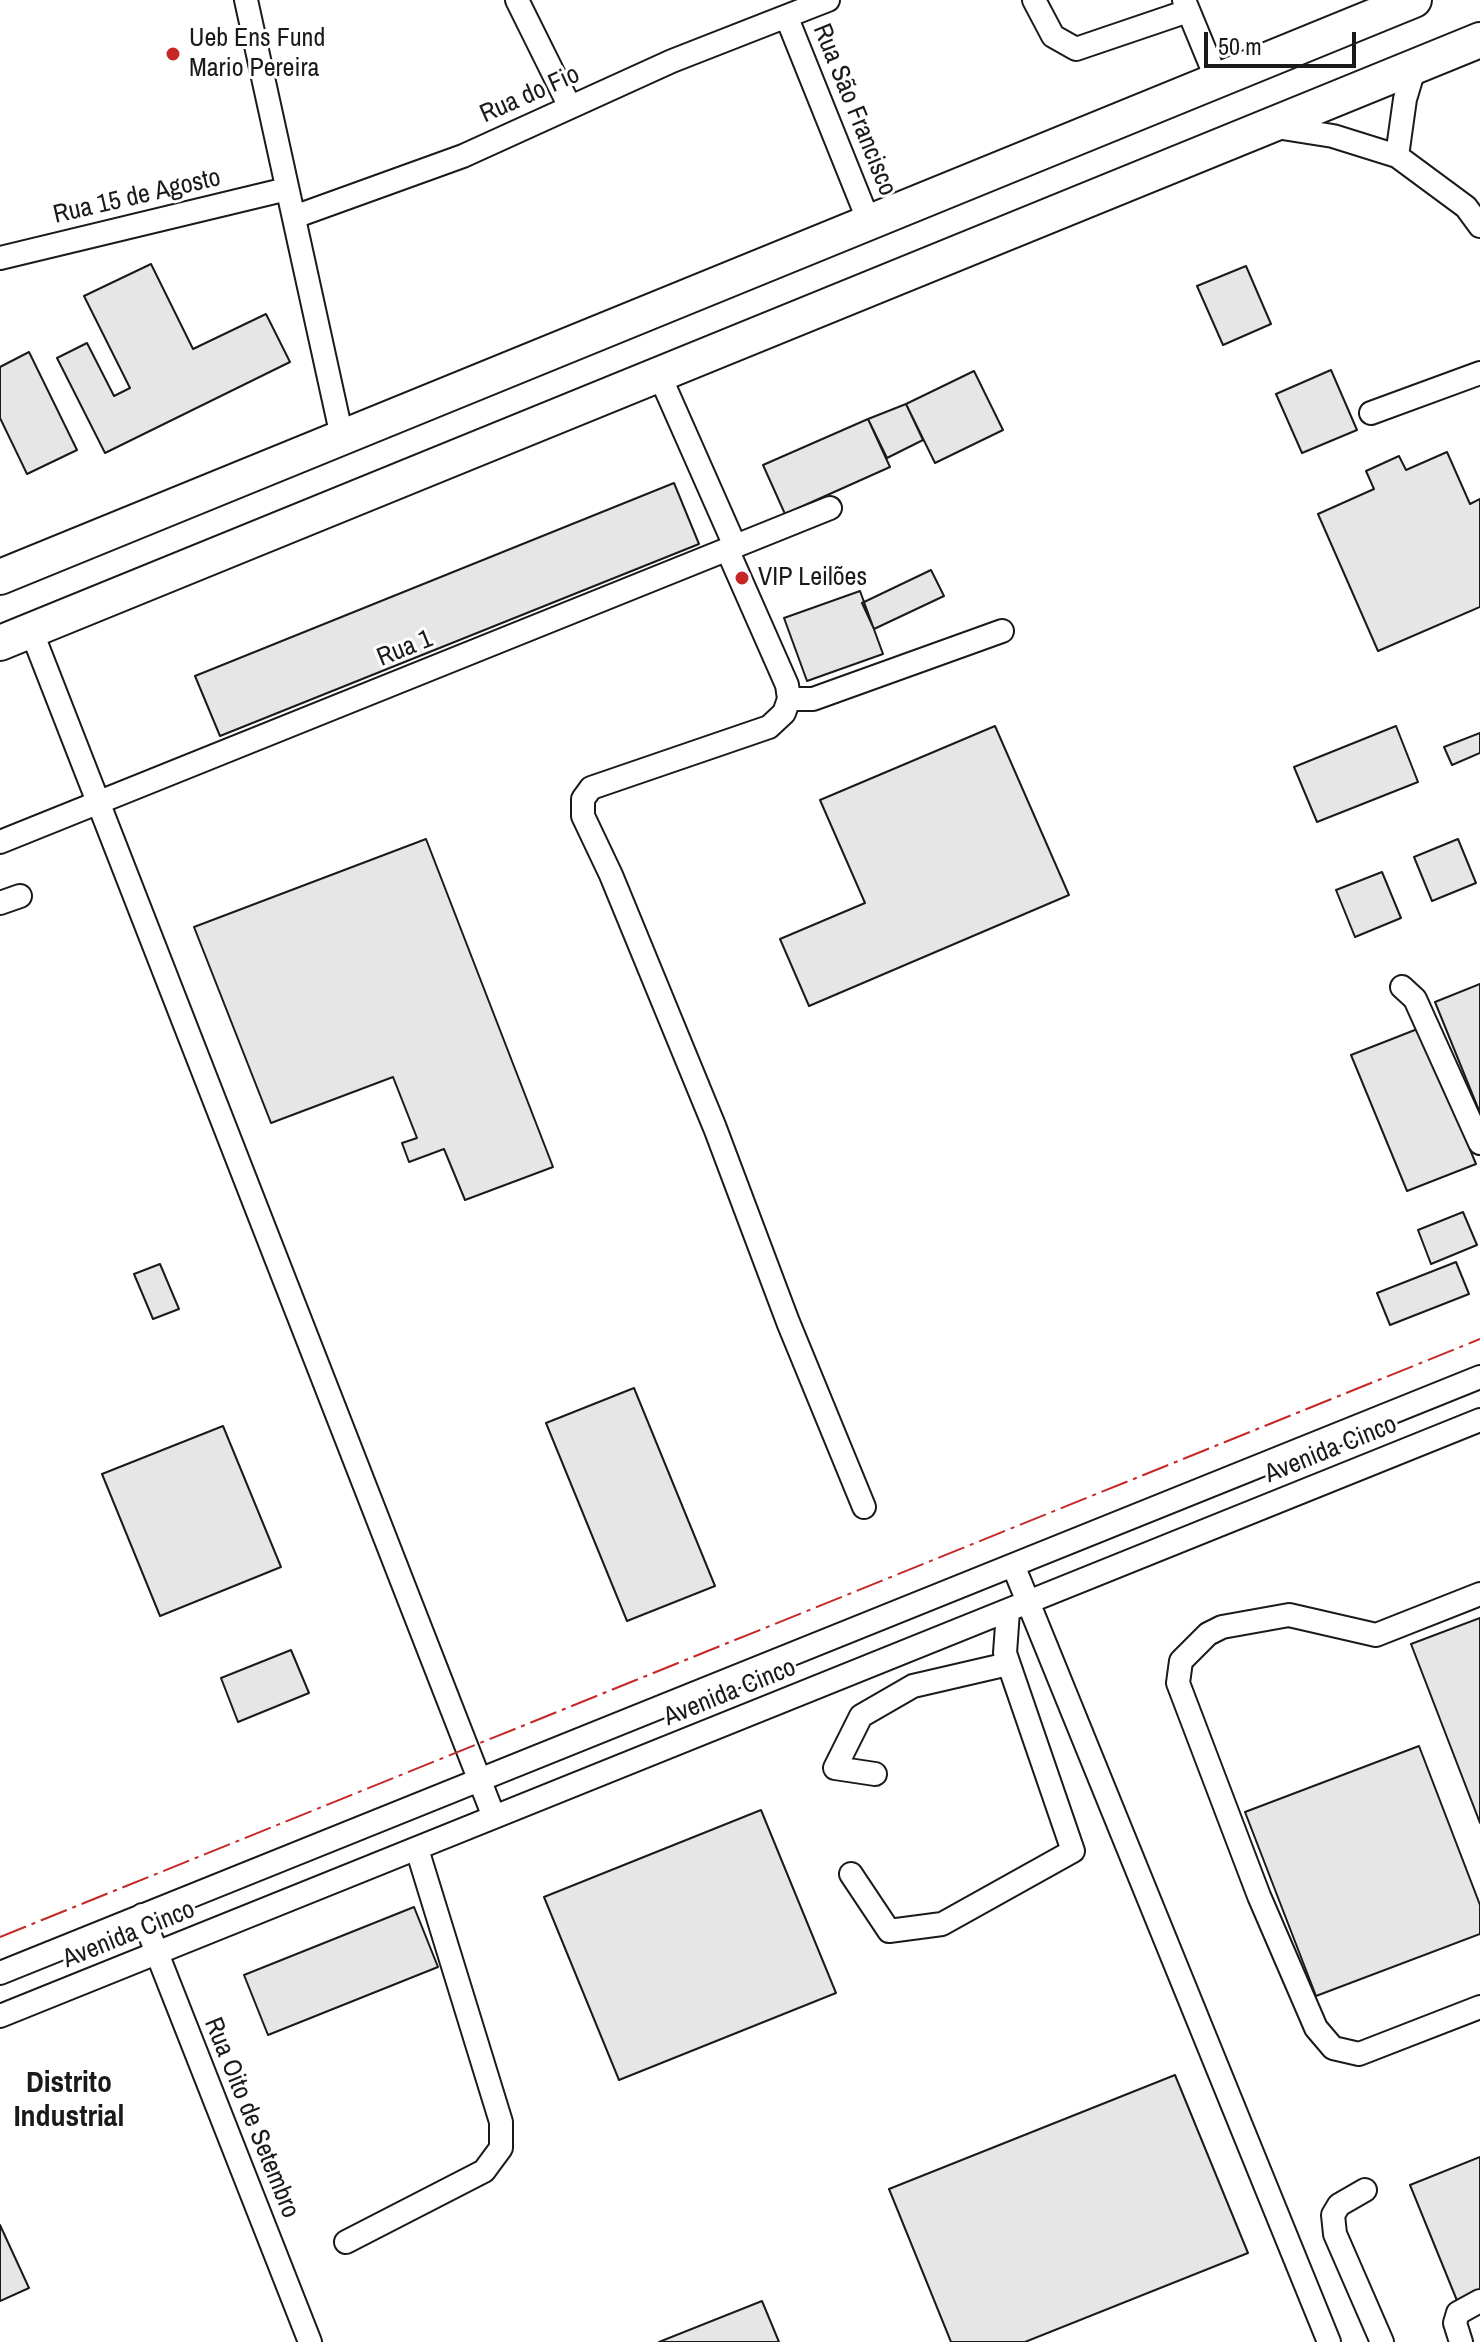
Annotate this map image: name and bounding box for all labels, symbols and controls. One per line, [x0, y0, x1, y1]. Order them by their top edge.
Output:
scale bar [1208, 16, 1360, 66]
street label: Rua São Francisco [805, 20, 903, 200]
place label: Ueb Ens Fund Mario Pereira [189, 23, 325, 84]
text: 50 m [1218, 30, 1262, 62]
marker: Ueb Ens Fund Mario Pereira [164, 45, 182, 63]
street label: Rua do Fio [475, 59, 585, 131]
street label: Rua 15 de Agosto [50, 163, 224, 231]
place label: VIP Leilões [758, 562, 867, 594]
marker: VIP Leilões [733, 569, 751, 587]
street label: Rua 1 [373, 624, 437, 674]
street label: Avenida Cinco [1260, 1409, 1402, 1491]
street label: Avenida Cinco [659, 1652, 801, 1734]
street label: Avenida Cinco [58, 1894, 200, 1976]
street label: Rua Oito de Setembro [197, 2013, 305, 2223]
district label: Distrito Industrial [14, 2066, 124, 2136]

